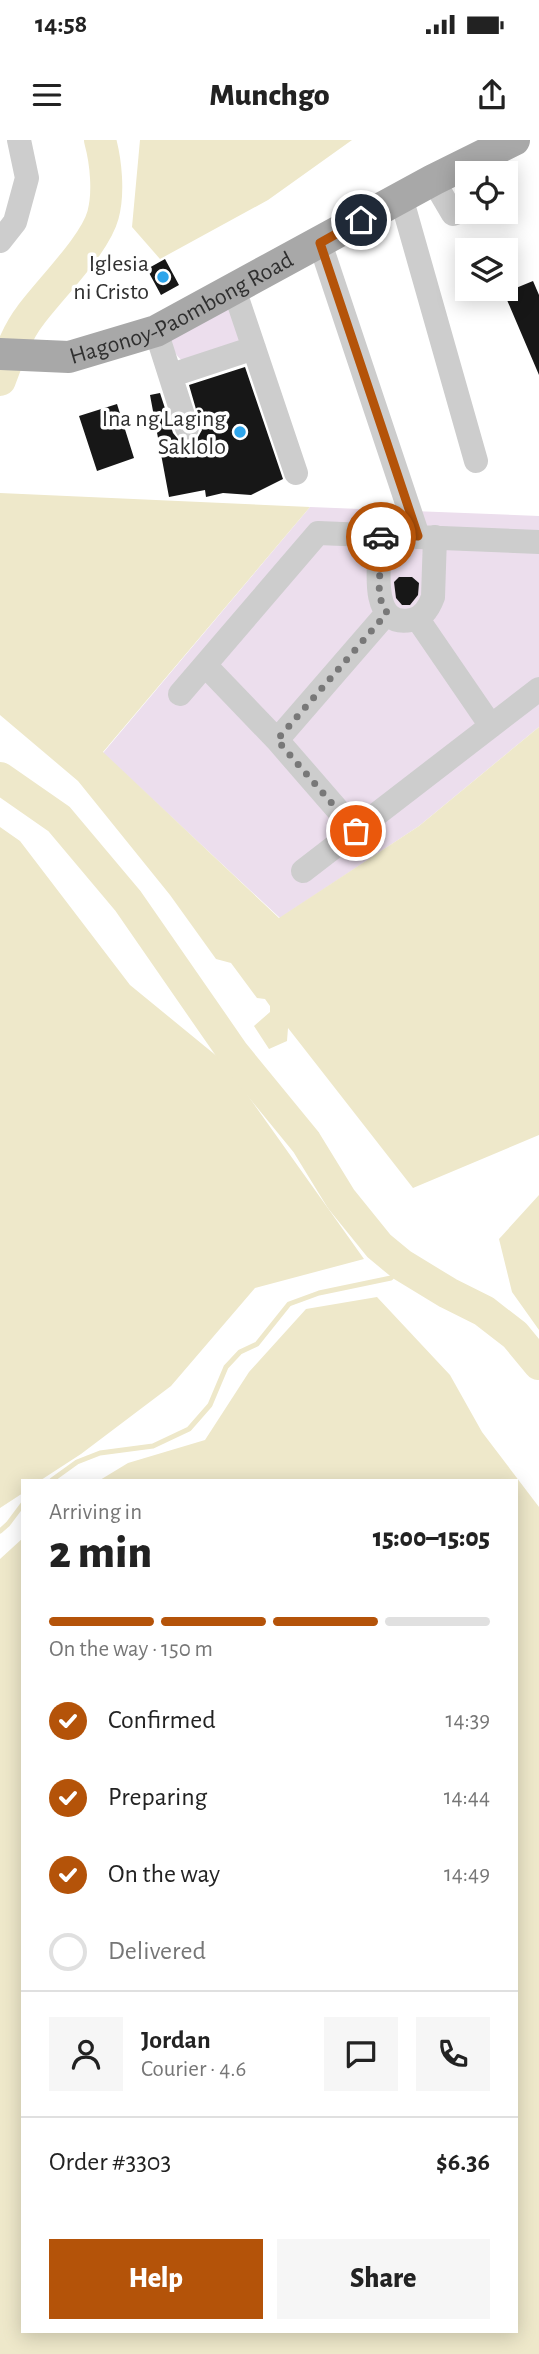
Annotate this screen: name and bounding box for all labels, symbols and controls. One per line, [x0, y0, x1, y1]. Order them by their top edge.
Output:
text: 14:58 [35, 11, 87, 37]
icon: menu [28, 76, 66, 114]
icon: share [473, 76, 511, 114]
text: Munchgo [209, 79, 330, 111]
map controls [455, 161, 518, 301]
button: locate [455, 161, 518, 224]
pin [331, 190, 391, 250]
icon: home [342, 201, 380, 239]
button: layers [455, 238, 518, 301]
street label: Hagonoy-Paombong Road [67, 248, 297, 369]
place label: Iglesia ni Cristo [73, 252, 149, 304]
marker: Iglesia ni Cristo [155, 269, 171, 285]
place label: Ina ng Laging Saklolo [102, 407, 226, 459]
marker: Ina ng Laging Saklolo [232, 424, 248, 440]
courier [346, 502, 416, 572]
icon: car [362, 518, 400, 556]
pin [326, 801, 386, 861]
icon: bag [337, 812, 375, 850]
text: Arriving in [49, 1501, 142, 1524]
text: 15:00–15:05 [373, 1525, 490, 1551]
text: 2 min [49, 1530, 152, 1576]
text: On the way · 150 m [49, 1638, 213, 1661]
icon: check [49, 1702, 87, 1740]
text: Confirmed [108, 1707, 216, 1733]
text: 14:39 [445, 1709, 490, 1732]
icon: check [49, 1779, 87, 1817]
text: Preparing [108, 1784, 207, 1810]
text: 14:44 [444, 1786, 490, 1809]
icon: check [49, 1856, 87, 1894]
text: On the way [108, 1861, 220, 1887]
text: 14:49 [444, 1863, 490, 1886]
text: Delivered [108, 1938, 206, 1964]
button: person [49, 2017, 123, 2091]
button: chat [324, 2017, 398, 2091]
button: phone [416, 2017, 490, 2091]
text: Jordan [141, 2027, 211, 2053]
text: Courier · 4.6 [141, 2058, 246, 2081]
text: Order #3303 [49, 2149, 171, 2175]
text: $6.36 [436, 2149, 490, 2175]
button: Help [49, 2239, 263, 2319]
button: Share [277, 2239, 490, 2319]

